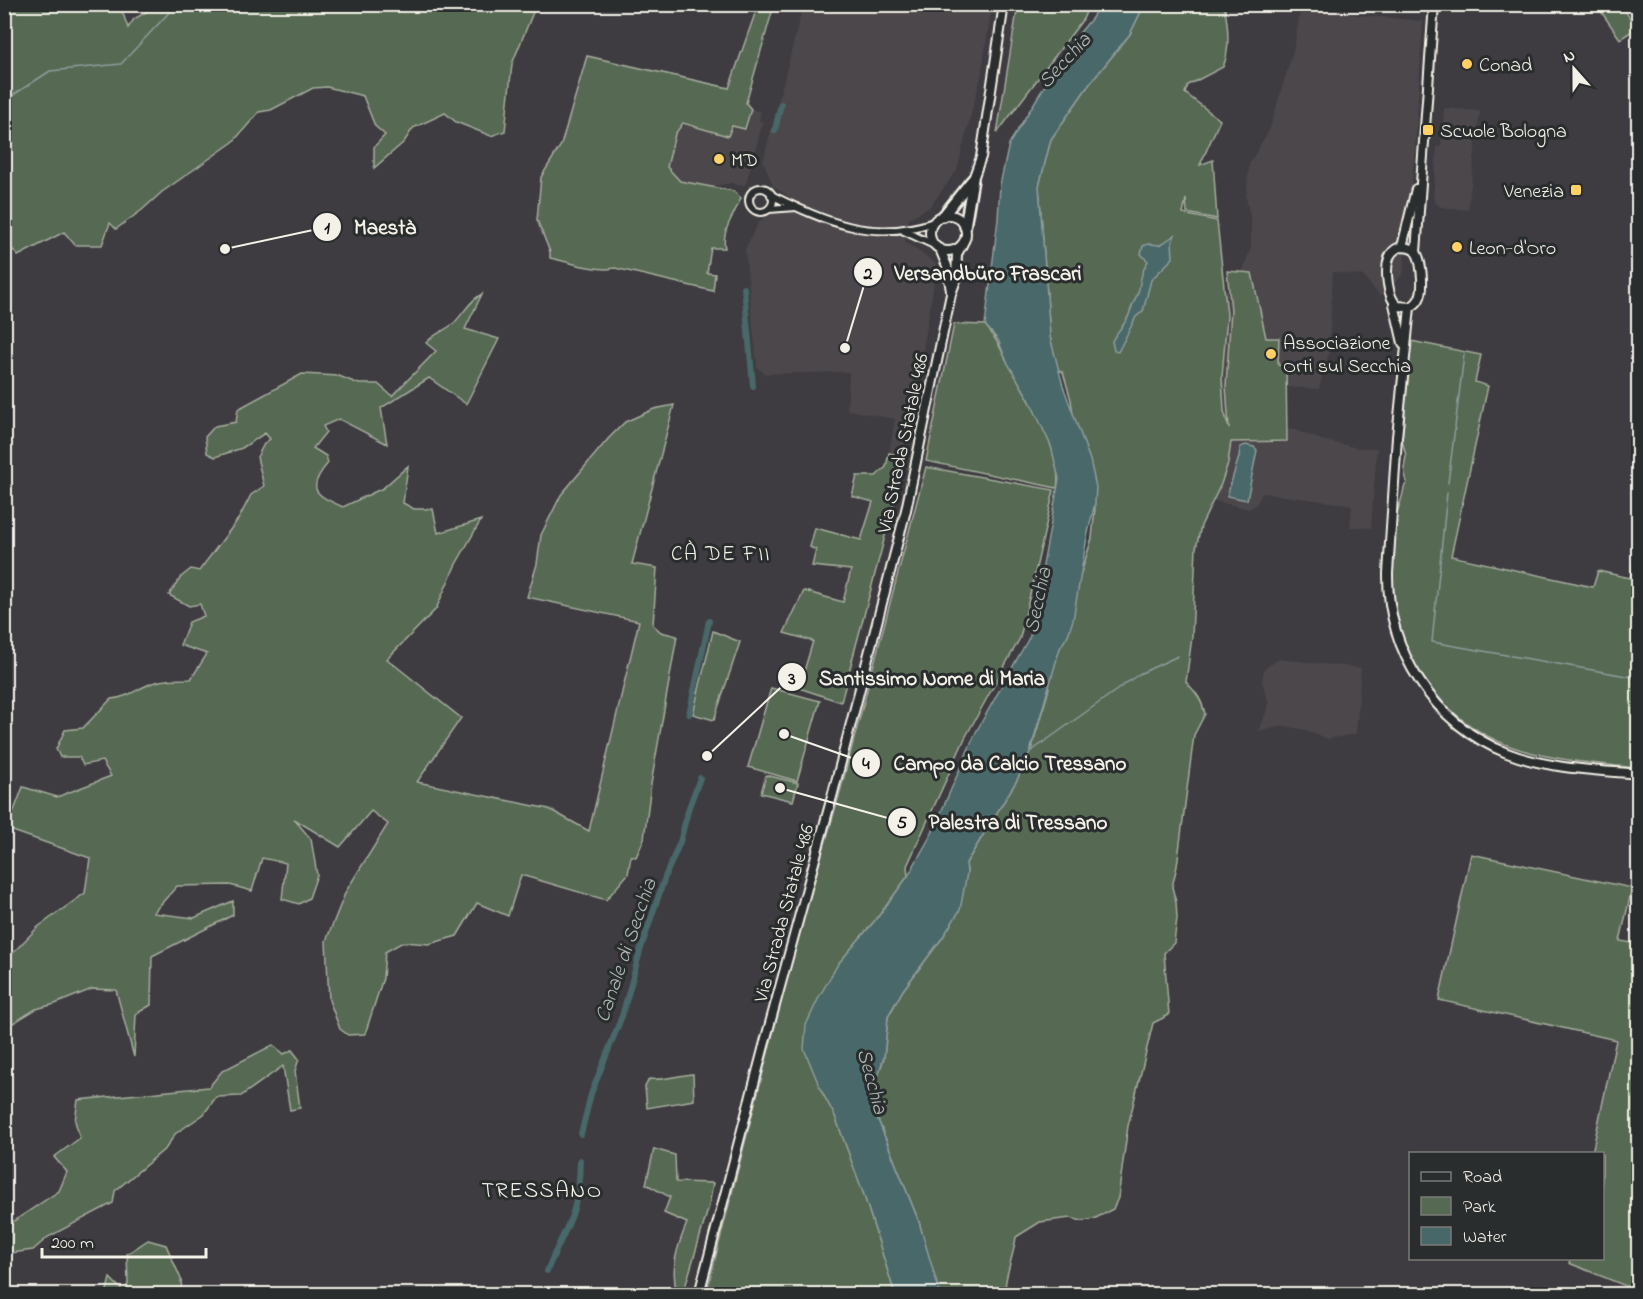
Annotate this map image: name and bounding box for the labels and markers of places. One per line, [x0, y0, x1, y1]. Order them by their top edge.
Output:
place label: Conad [1479, 52, 1532, 81]
marker: Conad [1460, 57, 1474, 71]
place label: Scuole Bologna [1440, 118, 1567, 148]
marker: Scuole Bologna [1421, 123, 1435, 137]
place label: MD [731, 147, 758, 176]
marker: MD [712, 152, 726, 166]
place label: Venezia [1503, 178, 1564, 207]
marker: Venezia [1569, 183, 1583, 197]
callout: Maestà [312, 207, 428, 246]
place label: Leon-d'Oro [1469, 235, 1556, 264]
marker: Leon-d'Oro [1450, 240, 1464, 254]
callout: Versandbüro Frascari [853, 253, 1094, 292]
place label: Associazione Orti sul Secchia [1283, 330, 1411, 382]
marker: Associazione Orti sul Secchia [1264, 347, 1278, 361]
callout: Santissimo Nome di Maria [777, 658, 1057, 697]
callout: Campo da Calcio Tressano [851, 743, 1138, 782]
callout: Palestra di Tressano [887, 803, 1120, 842]

